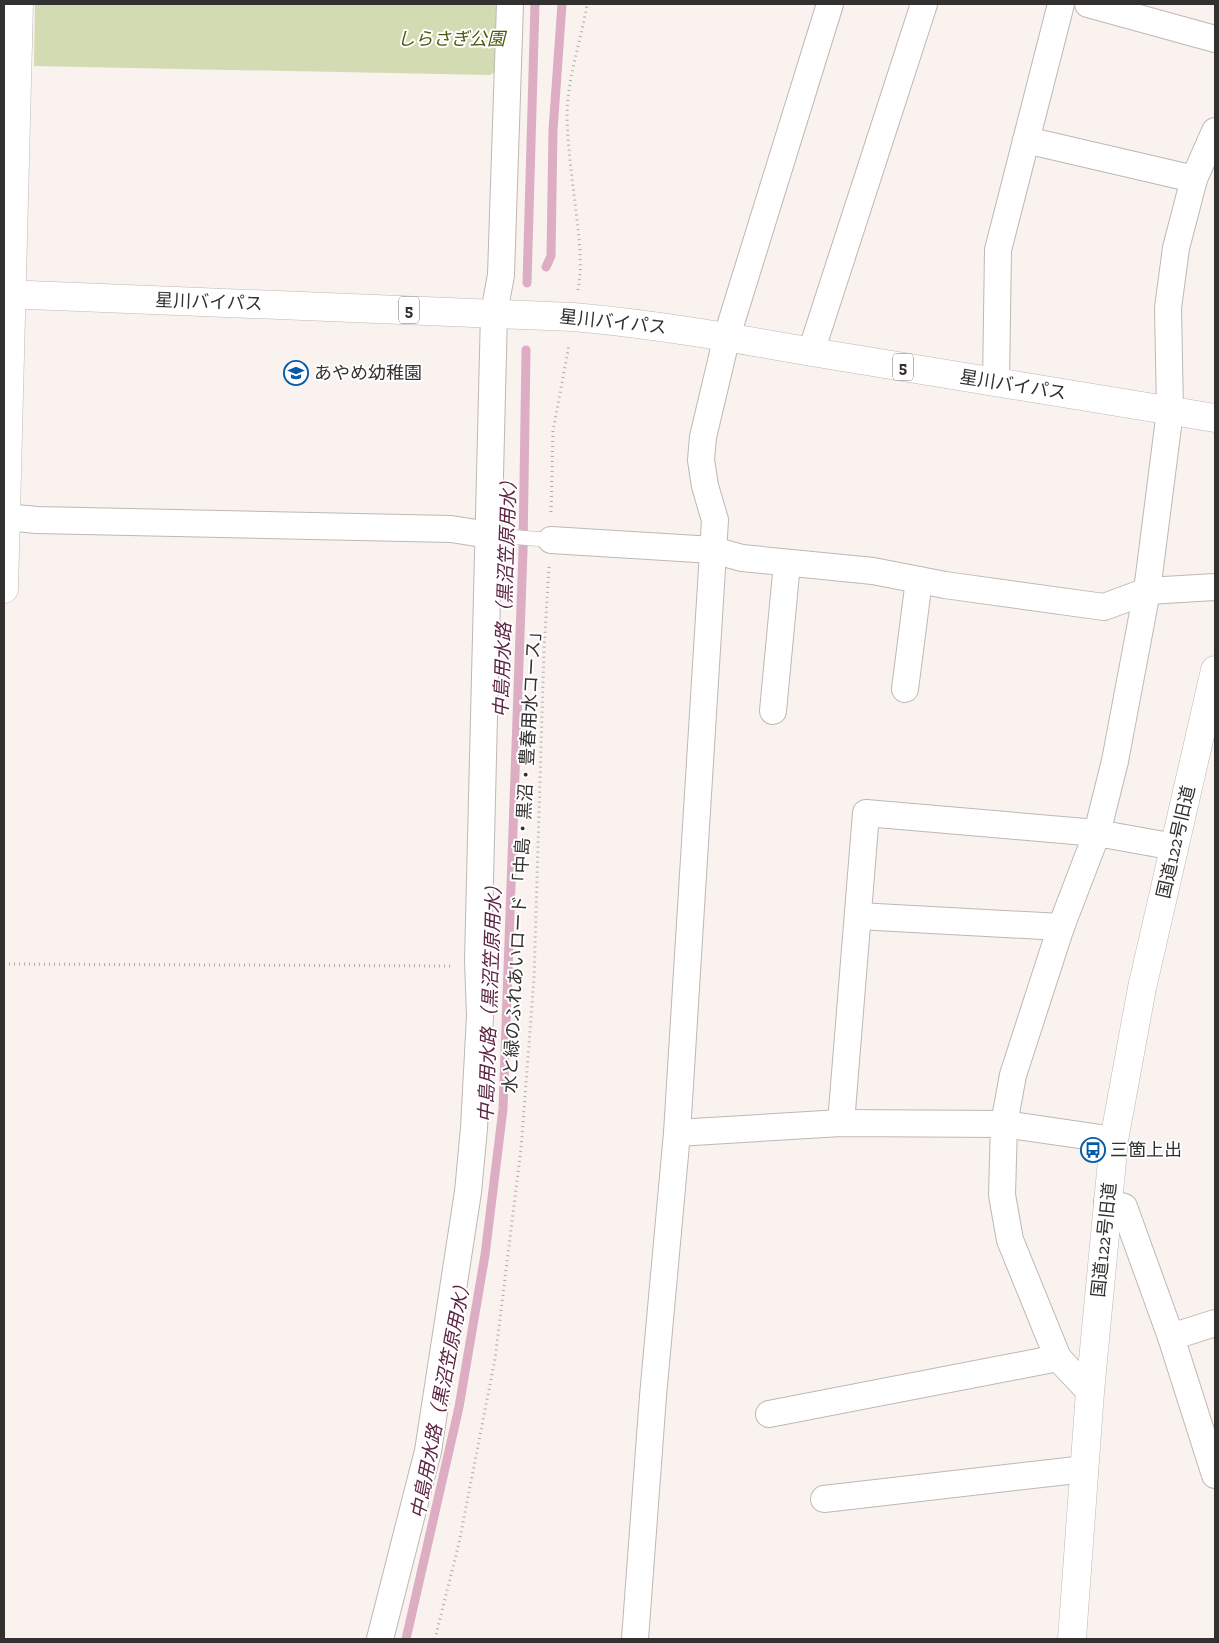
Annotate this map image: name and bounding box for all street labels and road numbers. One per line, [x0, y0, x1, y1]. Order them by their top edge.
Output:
street label: 星川バイパス [155, 289, 263, 315]
road number: 5 [399, 296, 419, 324]
street label: 星川バイパス [558, 305, 668, 339]
road number: 5 [893, 354, 913, 381]
street label: 星川バイパス [958, 366, 1068, 404]
street label: 水と緑のふれあいロード 「中島・黒沼・豊春用水コース」 [499, 622, 545, 1094]
street label: 国道122号旧道 [1152, 783, 1200, 901]
street label: 国道122号旧道 [1087, 1181, 1121, 1299]

